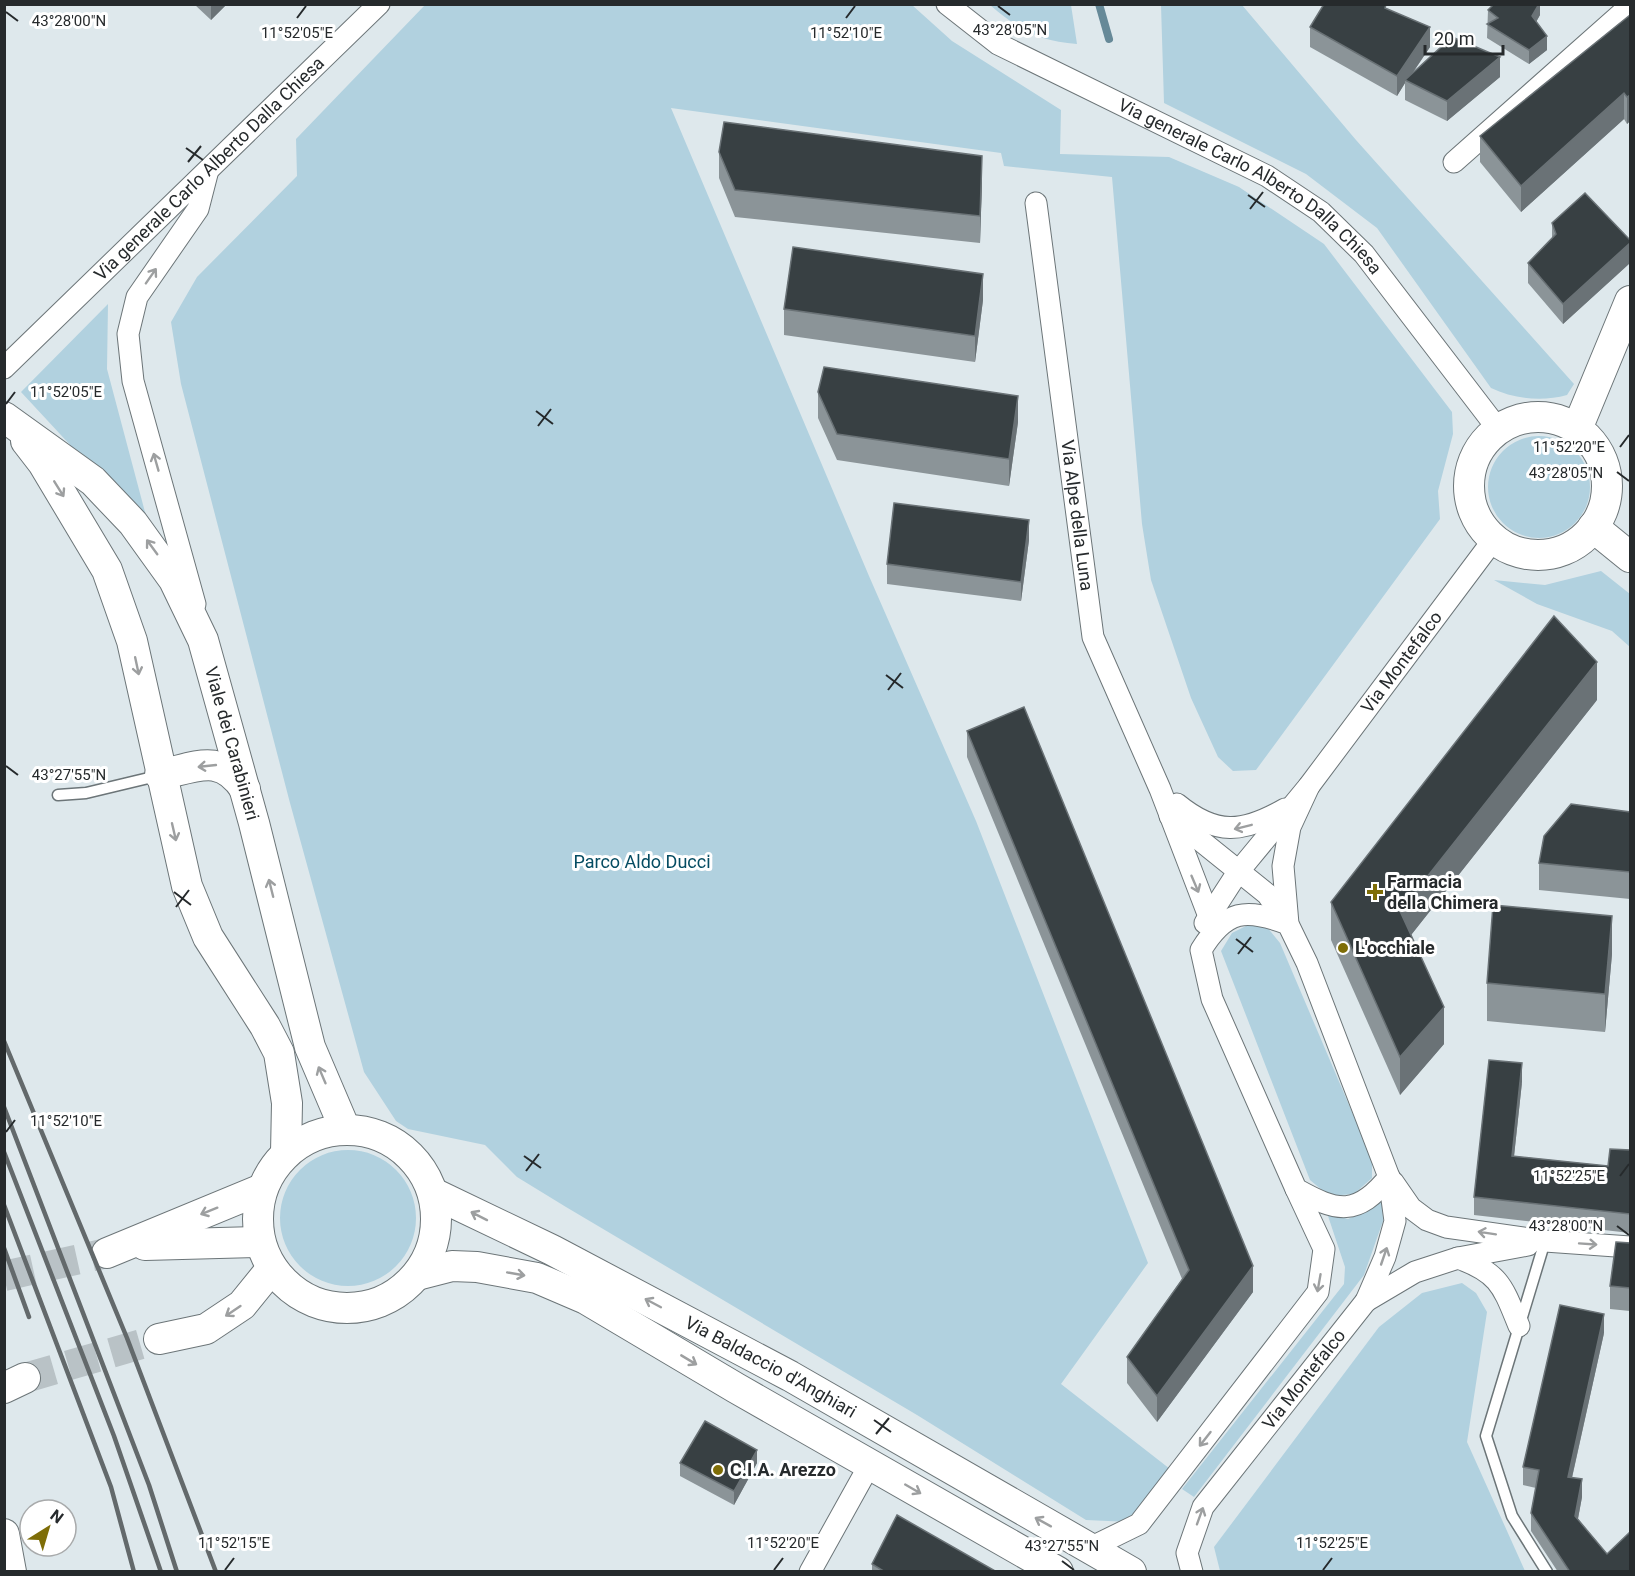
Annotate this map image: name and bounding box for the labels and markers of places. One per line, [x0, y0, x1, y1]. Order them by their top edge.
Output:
place label: Farmacia della Chimera [1387, 871, 1499, 913]
marker: Farmacia della Chimera [1368, 885, 1382, 899]
place label: L'occhiale [1355, 937, 1435, 958]
marker: L'occhiale [1336, 941, 1350, 955]
place label: C.I.A. Arezzo [730, 1459, 836, 1480]
marker: C.I.A. Arezzo [711, 1463, 725, 1477]

